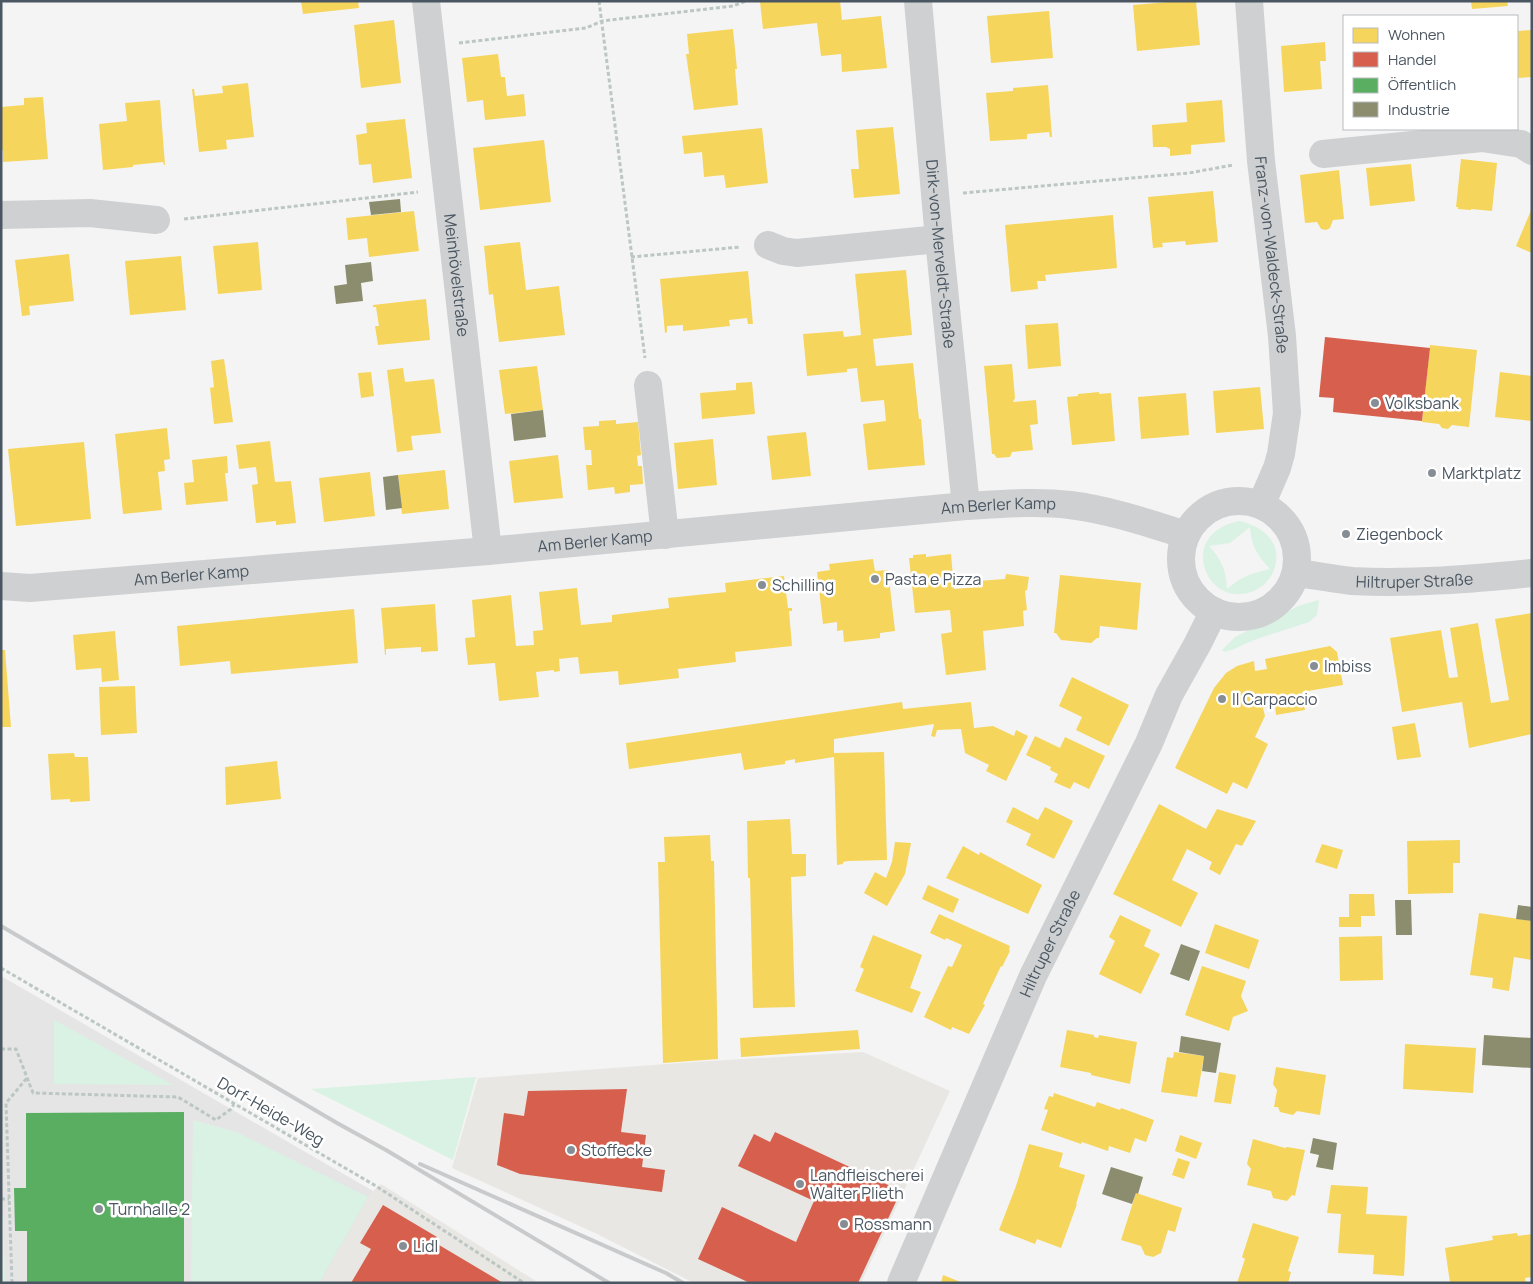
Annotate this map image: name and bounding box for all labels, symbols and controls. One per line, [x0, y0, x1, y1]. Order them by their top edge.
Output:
legend [1343, 15, 1518, 130]
text: Wohnen [1388, 24, 1445, 45]
text: Handel [1388, 49, 1437, 70]
text: Öffentlich [1388, 74, 1456, 95]
text: Industrie [1388, 99, 1450, 120]
street label: Franz-von-Waldeck-Straße [1250, 156, 1294, 354]
street label: Dirk-von-Merveldt-Straße [921, 159, 961, 349]
street label: Meinhövelstraße [439, 213, 475, 338]
place label: Volksbank [1385, 392, 1460, 414]
marker: Volksbank [1369, 397, 1381, 409]
place label: Marktplatz [1442, 462, 1521, 484]
marker: Marktplatz [1426, 467, 1438, 479]
street label: Am Berler Kamp [940, 492, 1057, 519]
place label: Ziegenbock [1356, 523, 1444, 545]
street label: Am Berler Kamp [536, 525, 653, 557]
marker: Ziegenbock [1340, 528, 1352, 540]
street label: Am Berler Kamp [133, 559, 250, 591]
street label: Hiltruper Straße [1355, 567, 1474, 593]
place label: Pasta e Pizza [885, 568, 981, 590]
marker: Pasta e Pizza [869, 573, 881, 585]
place label: Schilling [772, 574, 834, 596]
marker: Schilling [756, 579, 768, 591]
place label: Imbiss [1324, 655, 1371, 677]
marker: Imbiss [1308, 660, 1320, 672]
place label: Il Carpaccio [1232, 688, 1318, 710]
marker: Il Carpaccio [1216, 693, 1228, 705]
street label: Hiltruper Straße [1014, 886, 1085, 1001]
street label: Dorf-Heide-Weg [214, 1071, 328, 1151]
place label: Stoffecke [581, 1139, 652, 1161]
marker: Stoffecke [565, 1144, 577, 1156]
place label: Landfleischerei Walter Plieth [810, 1164, 924, 1204]
marker: Landfleischerei Walter Plieth [794, 1178, 806, 1190]
place label: Turnhalle 2 [109, 1198, 190, 1220]
marker: Turnhalle 2 [93, 1203, 105, 1215]
place label: Rossmann [854, 1213, 932, 1235]
marker: Rossmann [838, 1218, 850, 1230]
place label: Lidl [413, 1235, 438, 1257]
marker: Lidl [397, 1240, 409, 1252]

